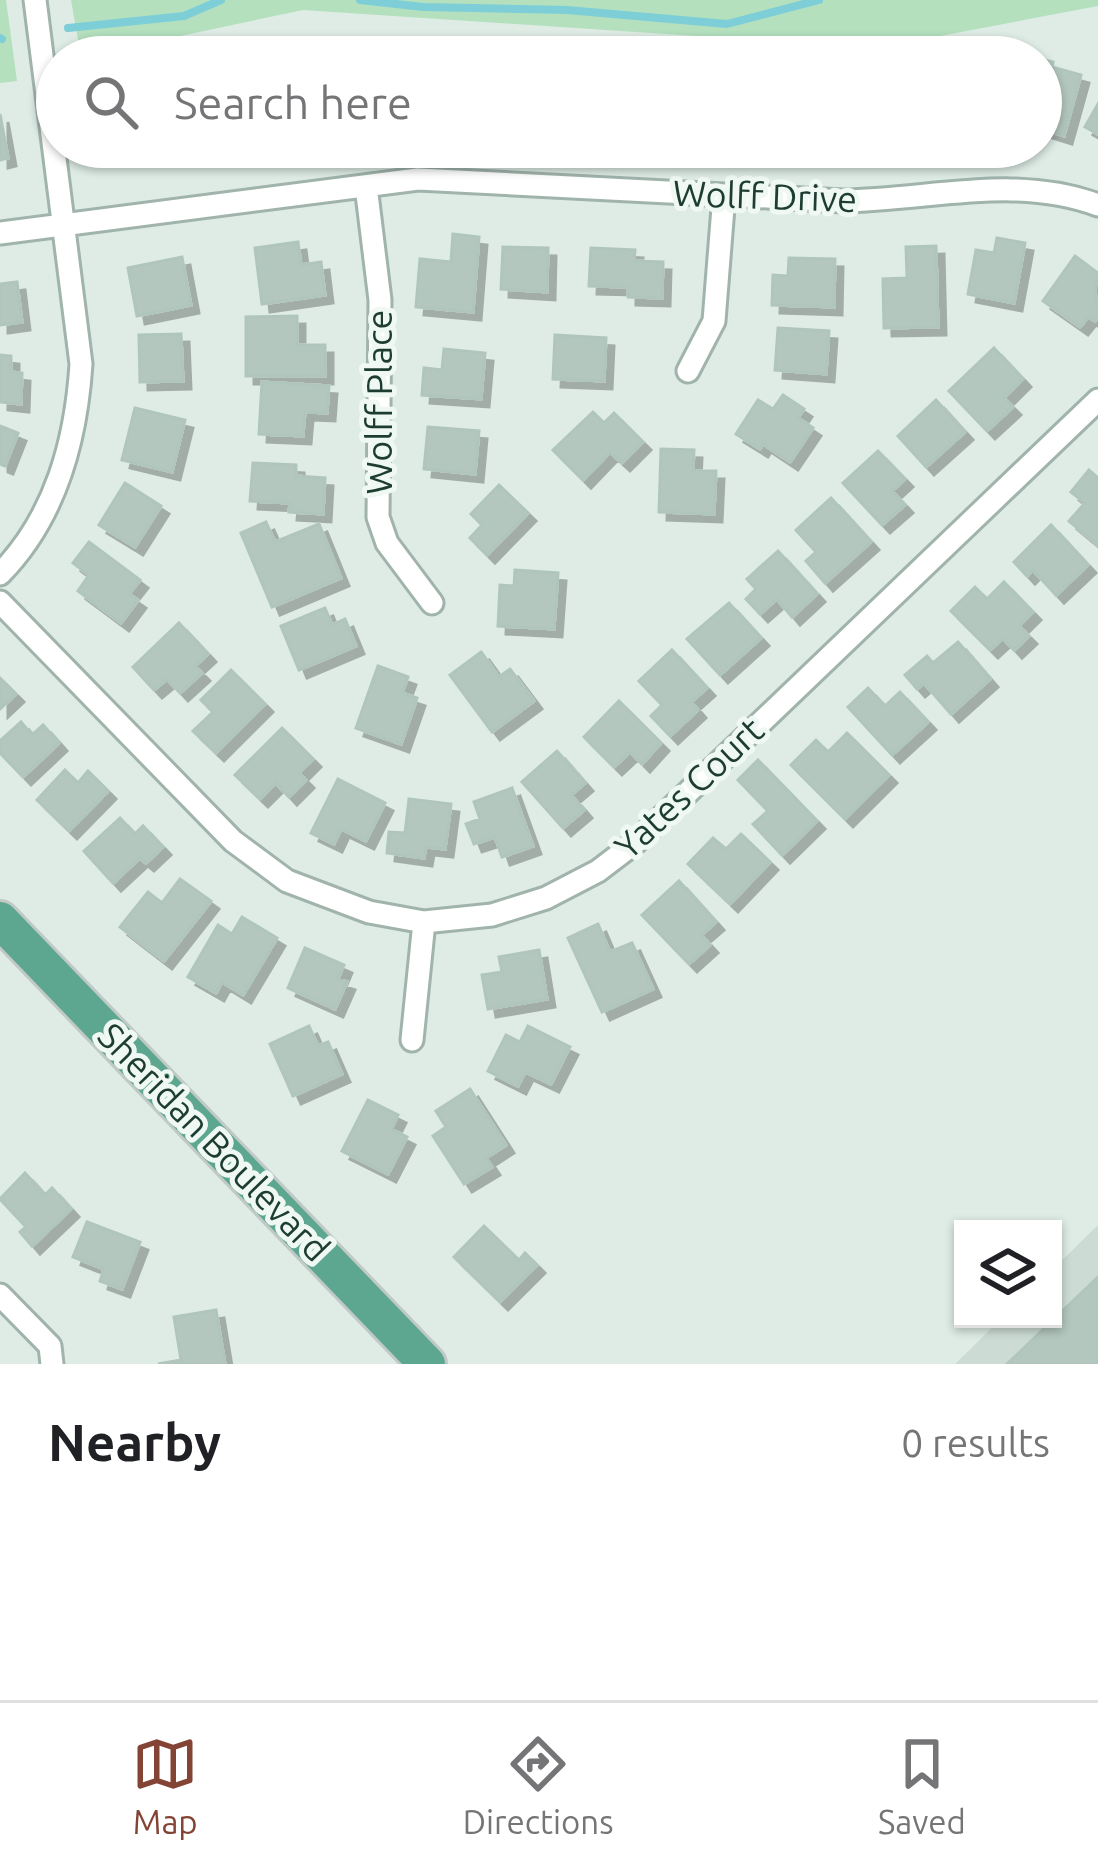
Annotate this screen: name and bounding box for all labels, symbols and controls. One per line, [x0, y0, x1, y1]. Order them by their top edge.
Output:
search box [36, 36, 1062, 168]
icon: search [78, 69, 144, 135]
text: Search here [174, 77, 412, 128]
street label: Wolff Drive [672, 172, 858, 219]
street label: Wolff Place [358, 310, 399, 494]
street label: Yates Court [606, 709, 771, 867]
street label: Sheridan Boulevard [90, 1014, 338, 1269]
map controls [954, 1220, 1062, 1328]
button: layers [954, 1220, 1062, 1328]
text: Nearby [48, 1413, 221, 1471]
text: 0 results [901, 1421, 1050, 1464]
tab: Map [132, 1731, 198, 1840]
tab: Directions [463, 1731, 613, 1840]
tab: Saved [878, 1731, 966, 1840]

